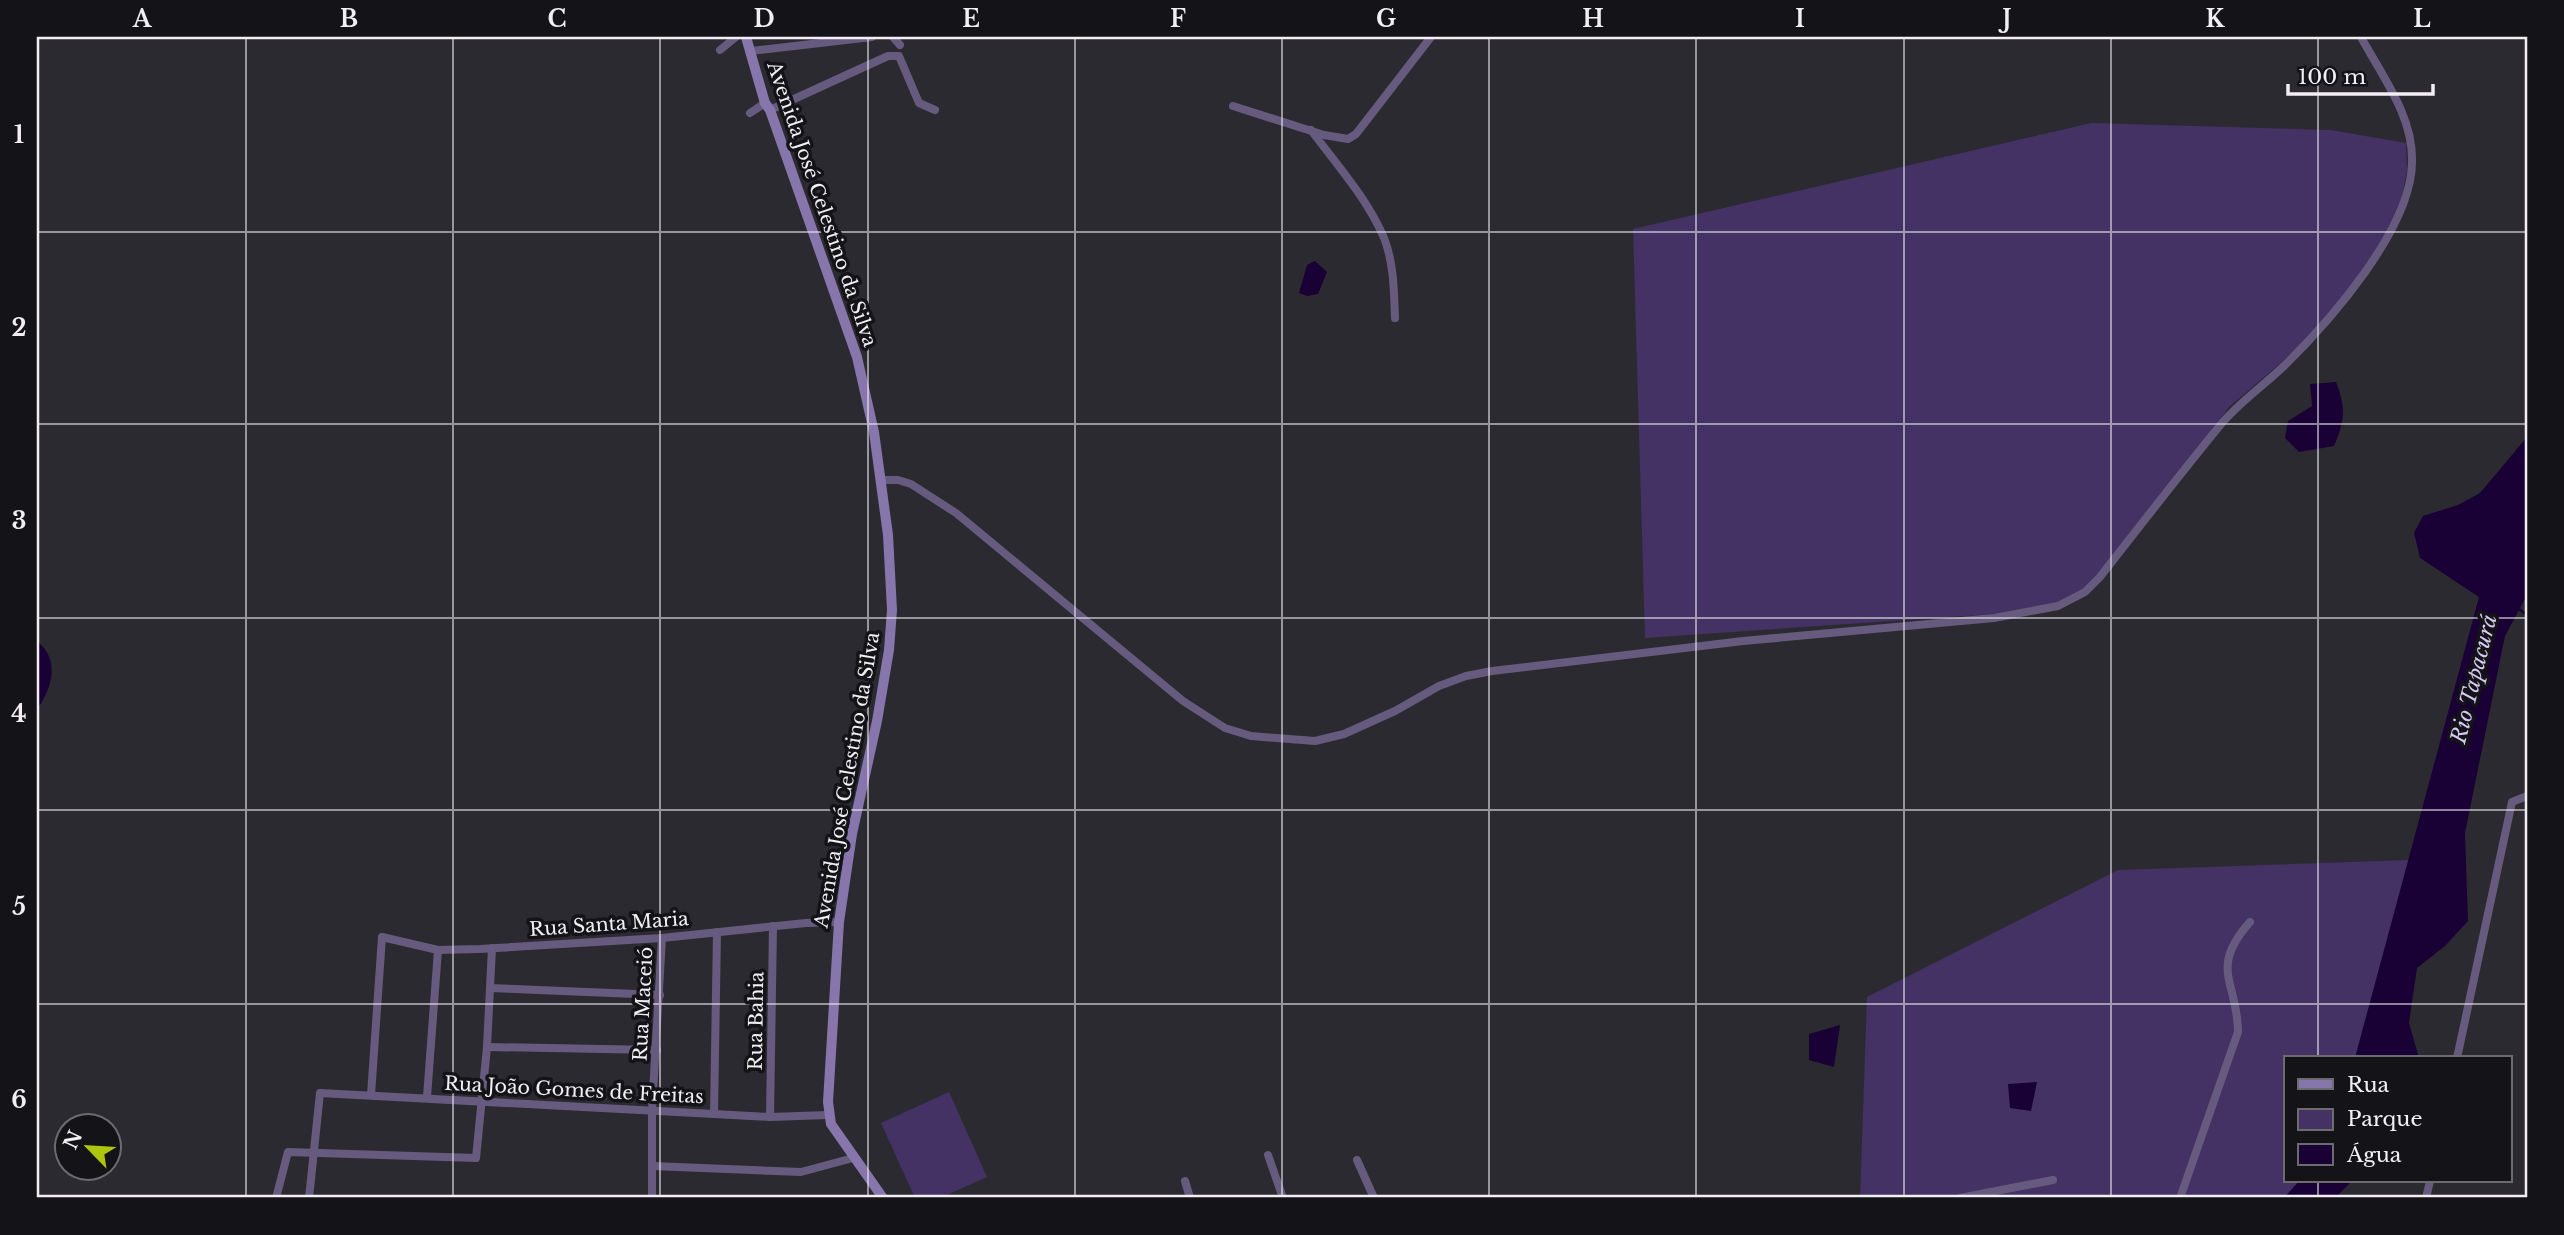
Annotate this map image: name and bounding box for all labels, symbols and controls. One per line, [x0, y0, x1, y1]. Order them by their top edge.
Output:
text: A [132, 5, 153, 33]
text: B [340, 5, 358, 33]
text: C [548, 5, 566, 33]
text: D [753, 5, 775, 33]
text: E [962, 5, 980, 33]
text: F [1170, 5, 1186, 33]
text: G [1376, 5, 1396, 33]
text: H [1582, 5, 1604, 33]
text: I [1795, 5, 1805, 33]
text: J [1998, 5, 2012, 33]
text: K [2206, 5, 2226, 33]
text: L [2413, 5, 2431, 33]
scale bar [2288, 52, 2433, 96]
street label: Avenida José Celestino da Silva [762, 58, 882, 350]
text: 100 m [2298, 64, 2366, 90]
text: 1 [14, 121, 24, 149]
text: 2 [12, 314, 26, 342]
text: 3 [12, 507, 26, 535]
water label: Rio Tapacurá [2445, 612, 2503, 747]
street label: Avenida José Celestino da Silva [809, 630, 884, 931]
text: 4 [11, 700, 27, 728]
text: 5 [12, 893, 26, 921]
street label: Rua Santa Maria [529, 907, 690, 941]
street label: Rua Maceió [629, 946, 657, 1062]
street label: Rua Bahia [744, 971, 768, 1071]
legend [2284, 1056, 2512, 1182]
street label: Rua João Gomes de Freitas [444, 1072, 704, 1108]
text: Rua [2347, 1072, 2390, 1098]
text: 6 [11, 1086, 27, 1114]
text: Parque [2347, 1106, 2422, 1132]
north arrow [52, 1112, 122, 1182]
text: N [59, 1127, 87, 1153]
text: Água [2346, 1142, 2402, 1168]

